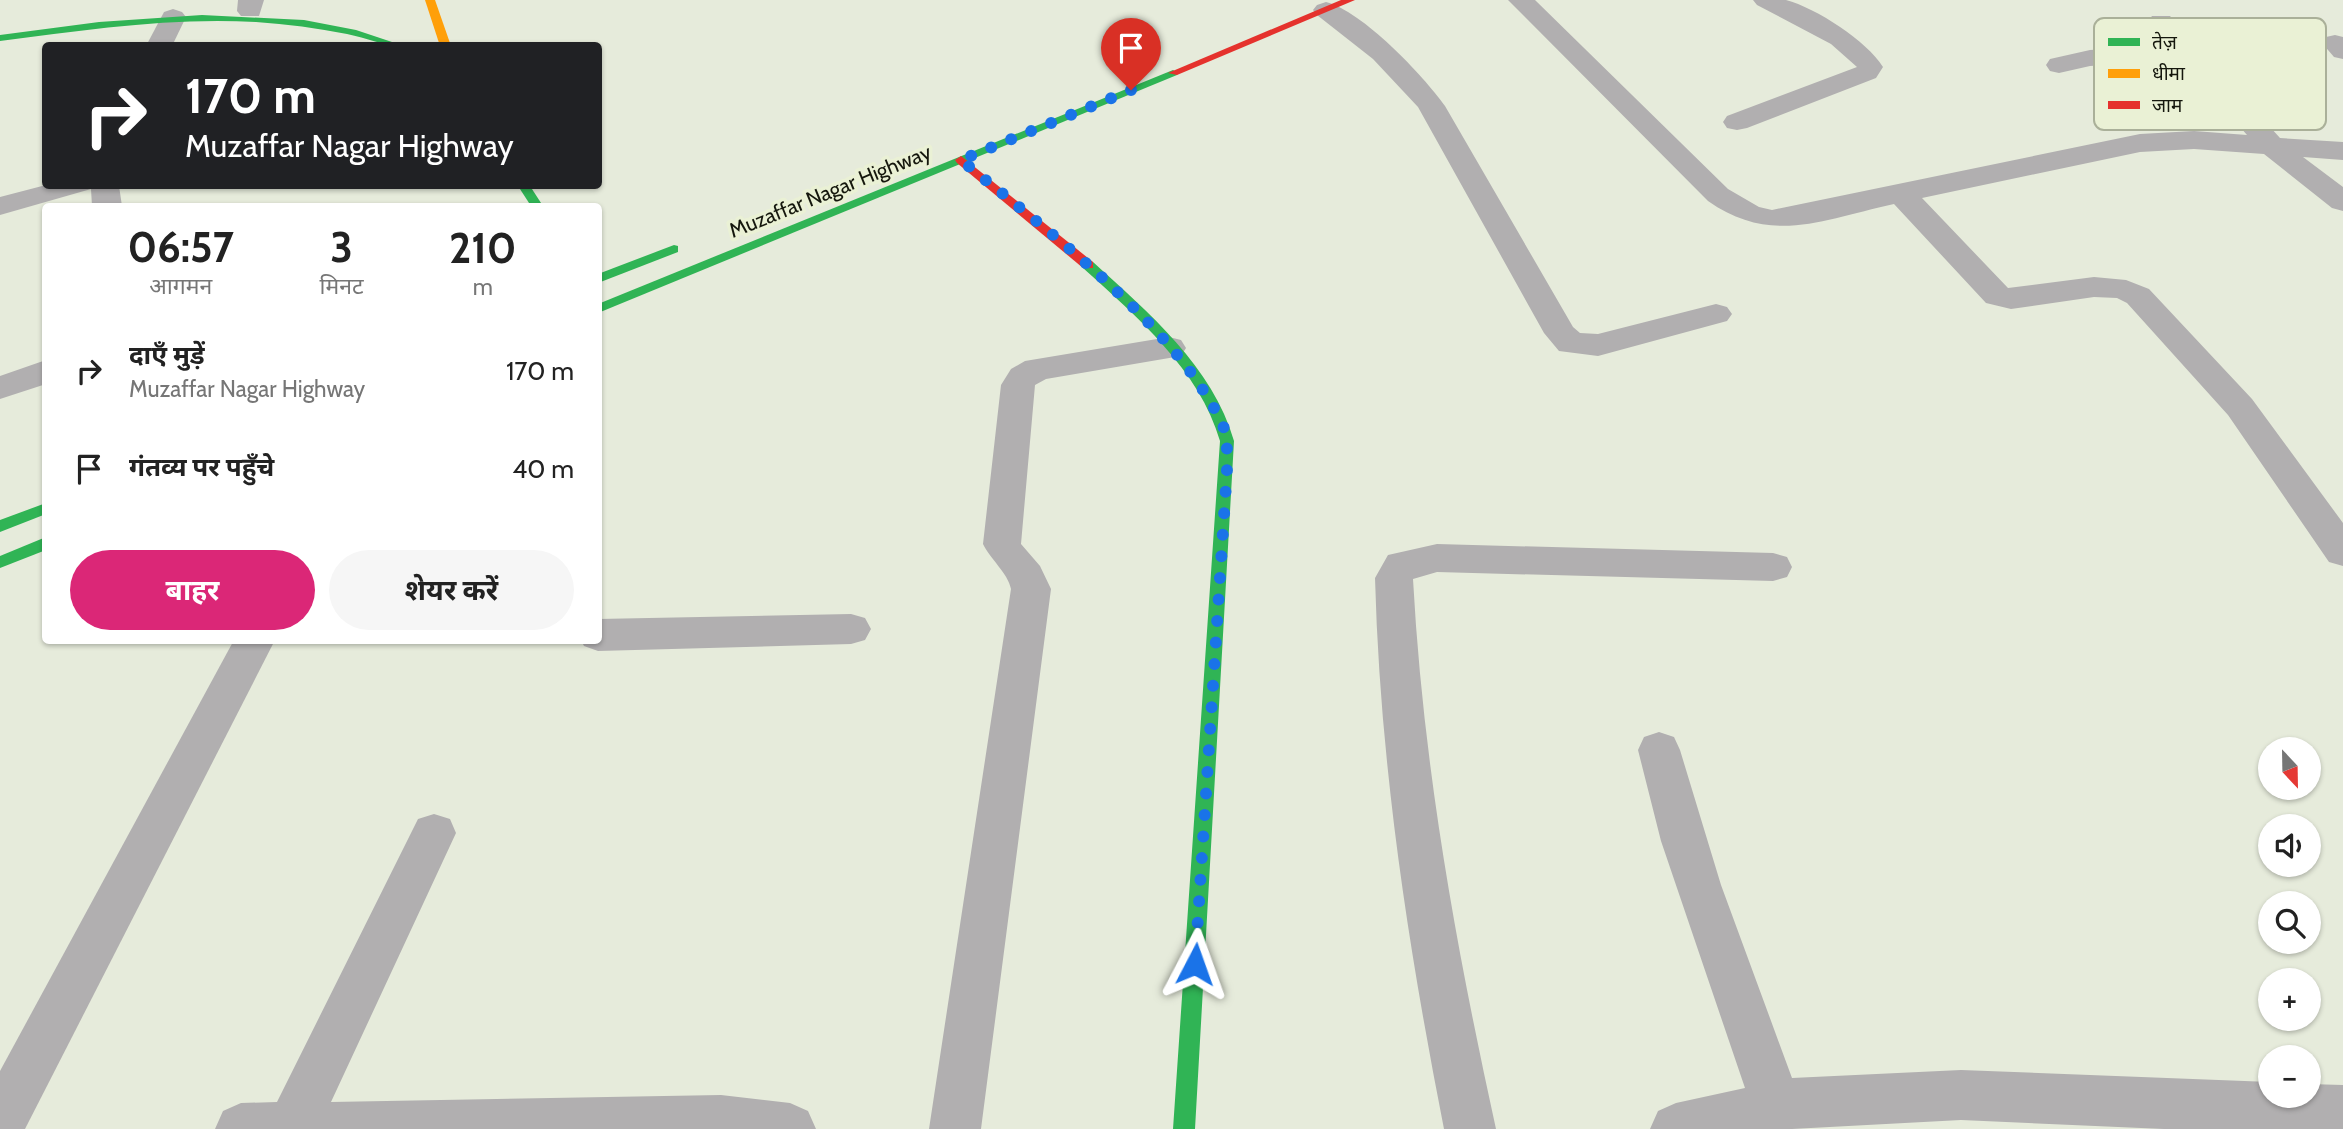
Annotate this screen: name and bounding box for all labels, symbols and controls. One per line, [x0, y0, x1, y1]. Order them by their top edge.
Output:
pin [1101, 18, 1161, 90]
legend [2094, 18, 2326, 130]
icon: arrive [1112, 29, 1150, 67]
text: तेज़ [2152, 31, 2178, 54]
text: धीमा [2152, 62, 2186, 85]
text: 170 m [185, 66, 316, 125]
icon: right [70, 70, 161, 161]
text: जाम [2152, 94, 2183, 117]
text: Muzaffar Nagar Highway [185, 126, 514, 165]
street label: Muzaffar Nagar Highway [725, 139, 935, 243]
text: 06:57 [127, 221, 234, 273]
text: 3 [330, 221, 353, 273]
text: 210 [449, 222, 516, 274]
text: आगमन [149, 272, 212, 300]
text: मिनट [320, 272, 364, 300]
text: m [473, 273, 493, 301]
text: दाएँ मुड़ें [129, 339, 205, 371]
icon: right [70, 352, 108, 390]
text: 170 m [506, 355, 574, 387]
text: Muzaffar Nagar Highway [129, 375, 365, 403]
icon: arrive [70, 450, 108, 488]
text: गंतव्य पर पहुँचे [129, 451, 274, 483]
text: 40 m [512, 453, 574, 485]
button: बाहर [70, 550, 315, 630]
button: शेयर करें [329, 550, 574, 630]
north arrow [2258, 737, 2320, 800]
map controls [2258, 737, 2321, 1108]
button: sound [2258, 814, 2321, 877]
button: search [2258, 891, 2321, 954]
position arrow [1158, 927, 1232, 1001]
button: + [2258, 968, 2321, 1031]
button: − [2258, 1045, 2321, 1108]

